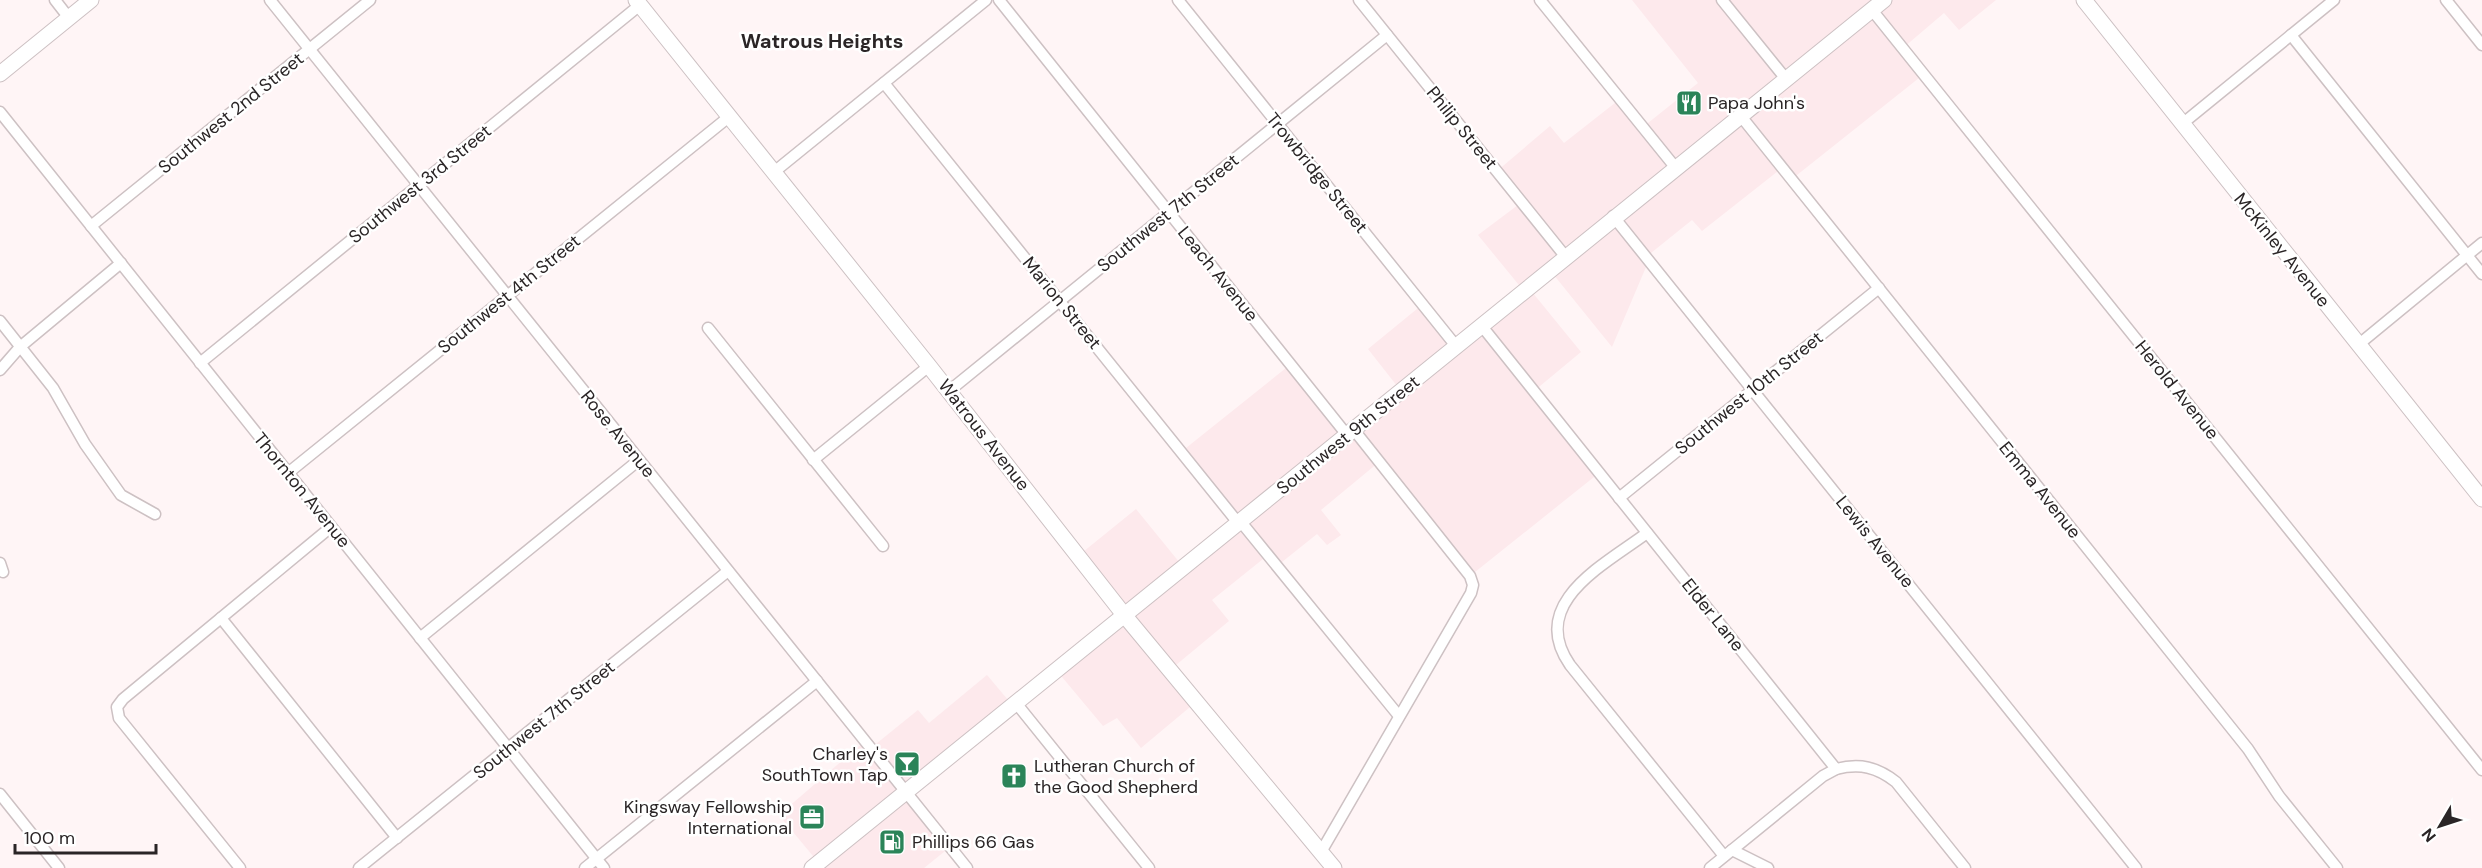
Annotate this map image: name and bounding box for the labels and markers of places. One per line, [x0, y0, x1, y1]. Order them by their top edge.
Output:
restaurant icon: Papa John's [1674, 88, 1704, 118]
place label: Papa John's [1708, 91, 1805, 115]
place label: Charley's SouthTown Tap [762, 742, 888, 787]
bar icon: Charley's SouthTown Tap [892, 749, 922, 779]
place label: Lutheran Church of the Good Shepherd [1034, 754, 1198, 799]
church icon: Lutheran Church of the Good Shepherd [999, 761, 1029, 791]
place label: Kingsway Fellowship International [624, 795, 792, 840]
office icon: Kingsway Fellowship International [797, 802, 827, 832]
fuel station icon: Phillips 66 Gas [877, 827, 907, 857]
place label: Phillips 66 Gas [912, 830, 1034, 854]

